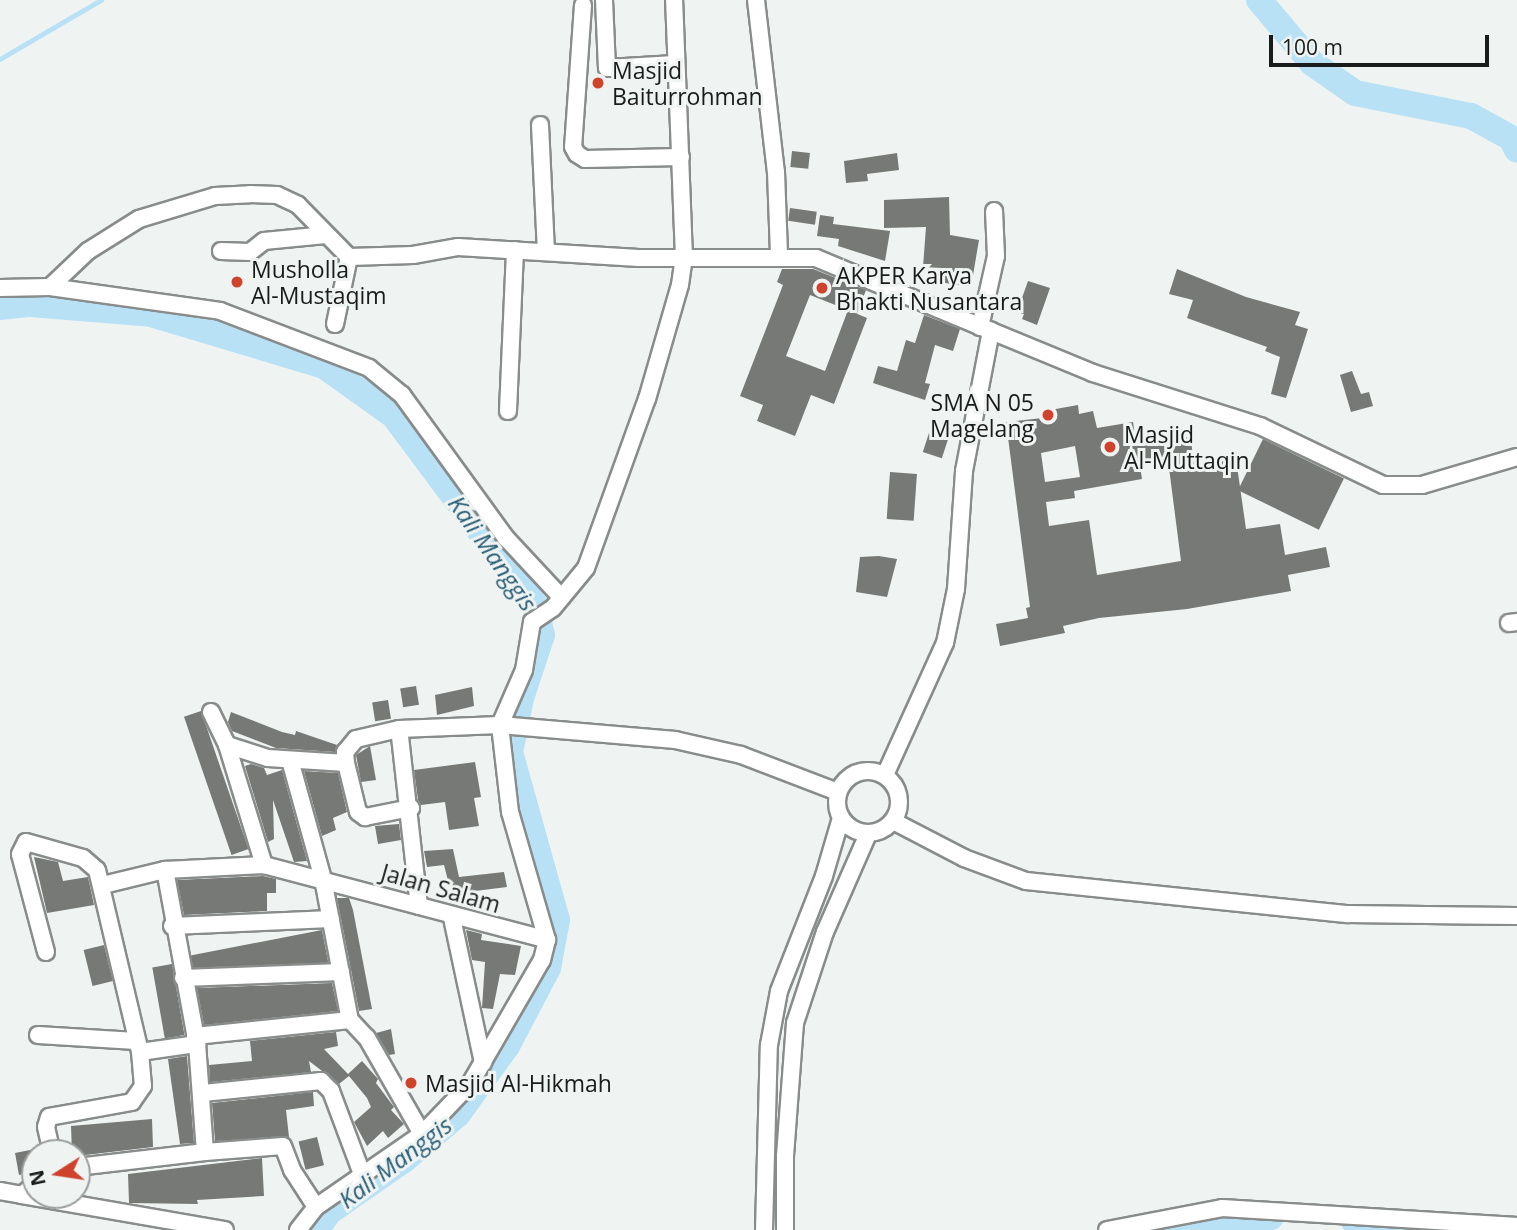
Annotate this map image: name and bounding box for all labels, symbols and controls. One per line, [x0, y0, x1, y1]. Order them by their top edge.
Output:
scale bar [1272, 21, 1492, 65]
text: 100 m [1282, 33, 1343, 61]
place label: Masjid Baiturrohman [612, 56, 763, 110]
marker: Masjid Baiturrohman [590, 75, 606, 91]
place label: Musholla Al-Mustaqim [251, 255, 387, 309]
place label: AKPER Karya Bhakti Nusantara [836, 261, 1022, 315]
marker: Musholla Al-Mustaqim [229, 274, 245, 290]
marker: AKPER Karya Bhakti Nusantara [814, 280, 830, 296]
place label: SMA N 05 Magelang [930, 388, 1034, 442]
marker: SMA N 05 Magelang [1040, 407, 1056, 423]
place label: Masjid Al-Muttaqin [1124, 420, 1250, 474]
marker: Masjid Al-Muttaqin [1102, 439, 1118, 455]
water label: Kali Manggis [443, 490, 543, 616]
street label: Jalan Salam [378, 858, 504, 918]
place label: Masjid Al-Hikmah [425, 1069, 612, 1097]
marker: Masjid Al-Hikmah [403, 1075, 419, 1091]
water label: Kali Manggis [333, 1110, 457, 1214]
north arrow [21, 1139, 91, 1209]
text: N [23, 1168, 52, 1188]

